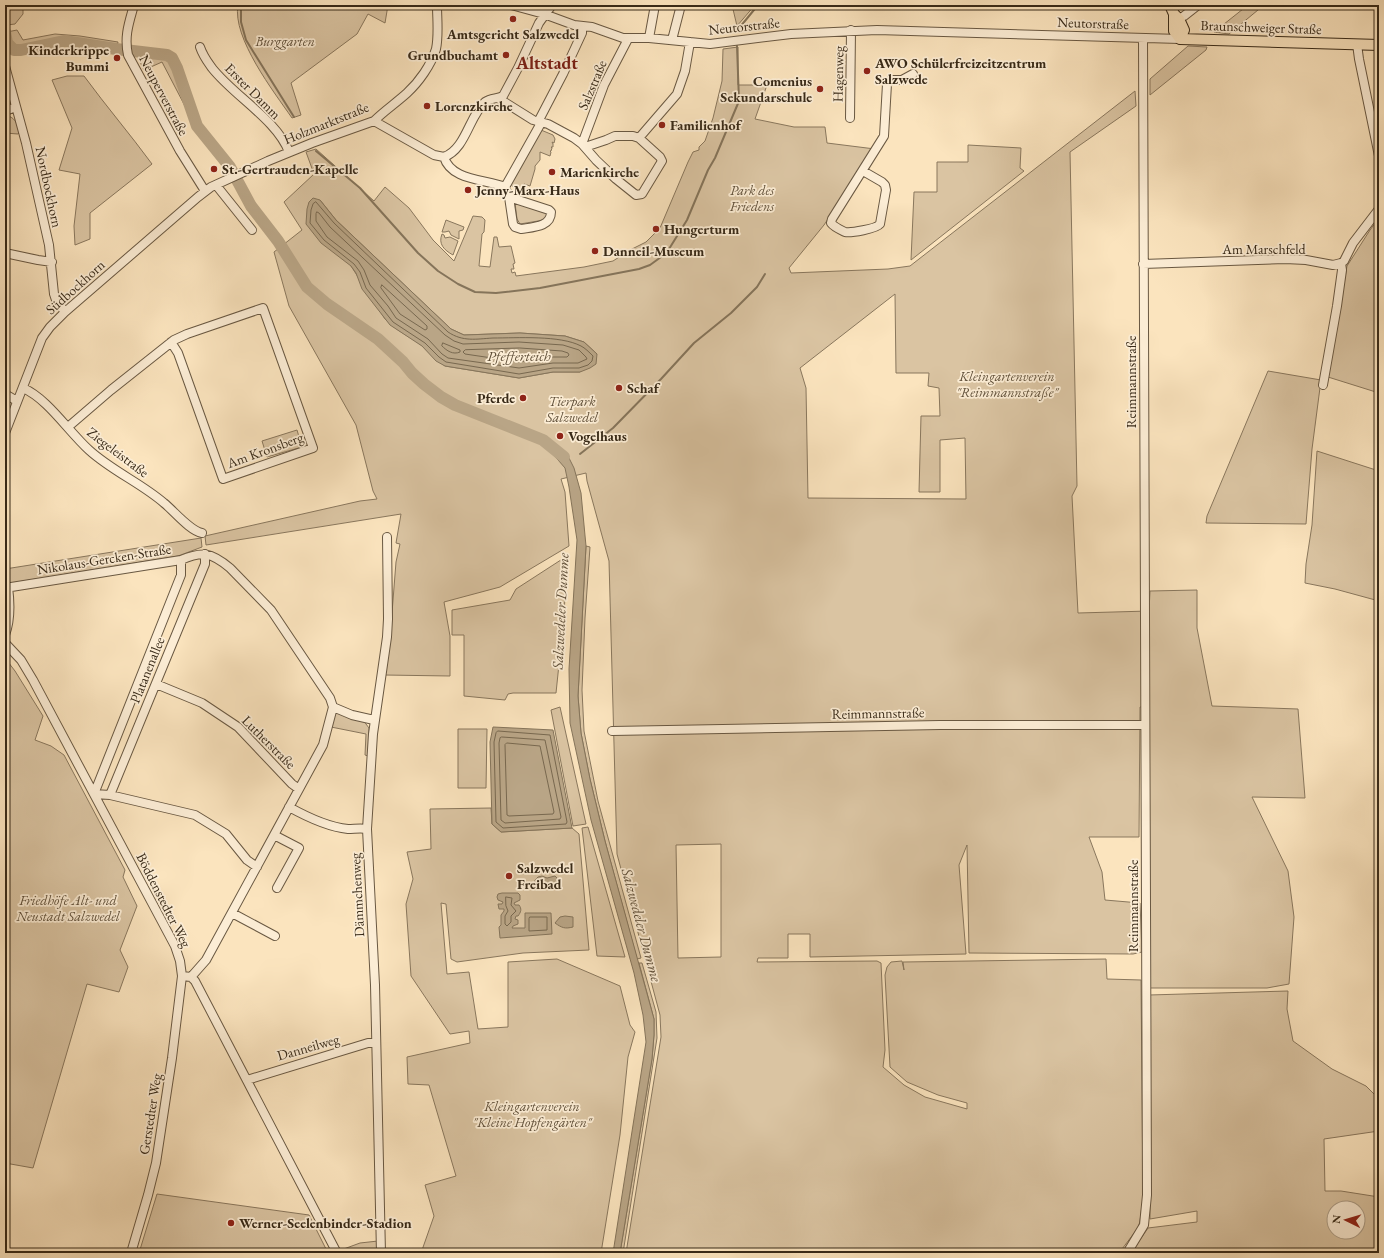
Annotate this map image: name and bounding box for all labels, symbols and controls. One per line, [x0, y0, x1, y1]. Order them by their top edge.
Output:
street label: Neutorstraße [707, 13, 781, 39]
street label: Neutorstraße [1057, 13, 1130, 33]
marker: Amtsgericht Salzwedel [508, 14, 518, 24]
street label: Braunschweiger Straße [1200, 16, 1322, 38]
place label: Amtsgericht Salzwedel [446, 25, 579, 43]
park label: Burggarten [254, 32, 315, 50]
place label: Kinderkrippe Bummi [28, 41, 109, 75]
street label: Hagenweg [829, 45, 848, 102]
place label: Grundbuchamt [408, 46, 499, 64]
marker: Grundbuchamt [501, 50, 511, 60]
district label: Altstadt [515, 51, 578, 74]
street label: Neuperverstraße [135, 52, 193, 139]
marker: Kinderkrippe Bummi [112, 53, 122, 63]
place label: AWO Schülerfreizeitzentrum Salzwede [874, 54, 1047, 88]
street label: Salzstraße [573, 57, 611, 113]
street label: Erster Damm [221, 59, 285, 123]
marker: AWO Schülerfreizeitzentrum Salzwede [862, 66, 872, 76]
place label: Comenius Sekundarschule [720, 72, 812, 106]
marker: Comenius Sekundarschule [815, 84, 825, 94]
place label: Lorenzkirche [435, 97, 513, 115]
street label: Holzmarktstraße [281, 98, 372, 148]
marker: Lorenzkirche [422, 101, 432, 111]
place label: Familienhof [670, 116, 743, 134]
marker: Familienhof [657, 120, 667, 130]
street label: Nordbockhorn [32, 145, 66, 230]
place label: St.-Gertrauden-Kapelle [222, 160, 358, 178]
place label: Marienkirche [560, 163, 639, 181]
marker: St.-Gertrauden-Kapelle [209, 164, 219, 174]
marker: Marienkirche [547, 167, 557, 177]
place label: Jenny-Marx-Haus [474, 181, 580, 199]
park label: Park des Friedens [729, 181, 774, 215]
marker: Jenny-Marx-Haus [463, 185, 473, 195]
place label: Hungerturm [664, 220, 740, 238]
marker: Hungerturm [651, 224, 661, 234]
street label: Am Marschfeld [1221, 240, 1307, 258]
place label: Danneil-Museum [603, 242, 705, 260]
marker: Danneil-Museum [590, 246, 600, 256]
street label: Südbockhorn [42, 255, 109, 318]
street label: Reimmannstraße [1122, 335, 1140, 428]
water label: Pfefferteich [487, 346, 552, 365]
park label: Kleingartenverein "Reimmannstraße" [956, 367, 1059, 401]
place label: Schaf [627, 379, 661, 397]
marker: Schaf [614, 383, 624, 393]
place label: Pferde [477, 389, 515, 407]
park label: Tierpark Salzwedel [545, 392, 599, 426]
marker: Pferde [518, 393, 528, 403]
street label: Ziegeleistraße [84, 423, 153, 481]
place label: Vogelhaus [568, 427, 627, 445]
street label: Am Kronsberg [223, 428, 306, 472]
marker: Vogelhaus [555, 431, 565, 441]
street label: Nikolaus-Gercken-Straße [36, 539, 173, 578]
water label: Salzwedeler Dumme [547, 551, 573, 671]
street label: Platanenallee [126, 634, 169, 706]
street label: Reimmannstraße [831, 703, 925, 723]
street label: Lutherstraße [238, 711, 300, 773]
street label: Böddenstedter Weg [132, 850, 196, 951]
street label: Dämmchenweg [346, 852, 368, 937]
place label: Salzwedel Freibad [517, 859, 574, 893]
street label: Reimmannstraße [1124, 859, 1142, 952]
water label: Salzwedeler Dumme [617, 865, 667, 985]
marker: Salzwedel Freibad [504, 871, 514, 881]
park label: Friedhöfe Alt- und Neustadt Salzwedel [15, 891, 121, 925]
street label: Danneilweg [275, 1029, 342, 1064]
street label: Gerstedter Weg [135, 1071, 165, 1156]
park label: Kleingartenverein "Kleine Hopfengärten" [473, 1097, 593, 1131]
north arrow [1326, 1200, 1366, 1240]
place label: Werner-Seelenbinder-Stadion [239, 1214, 412, 1232]
text: N [1329, 1214, 1343, 1224]
marker: Werner-Seelenbinder-Stadion [226, 1218, 236, 1228]

